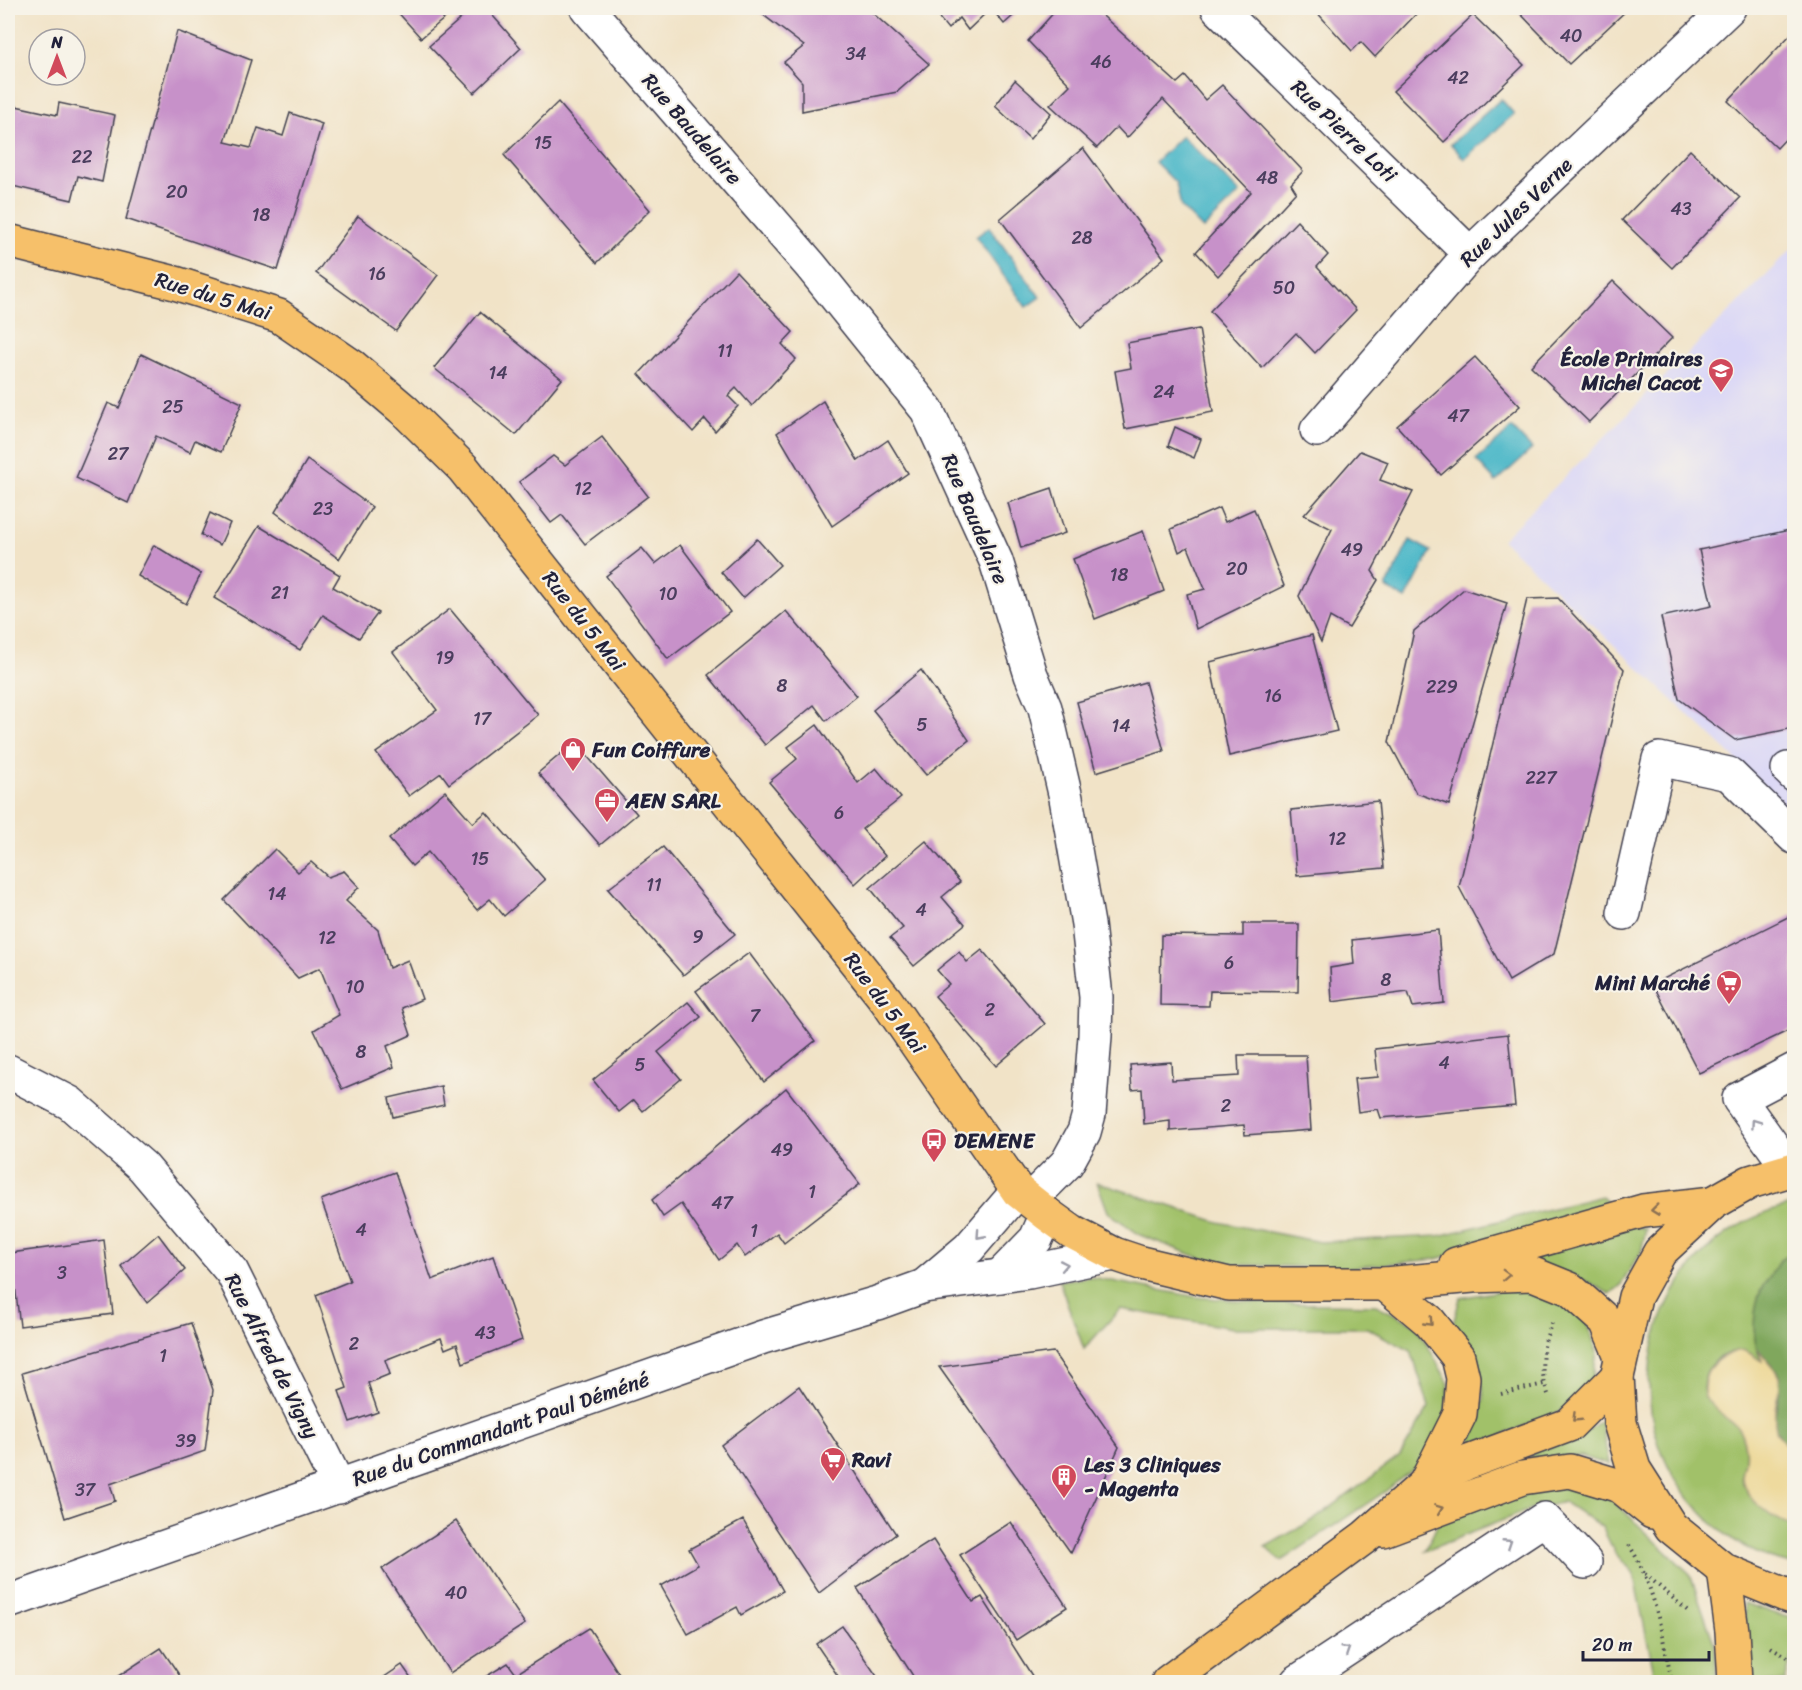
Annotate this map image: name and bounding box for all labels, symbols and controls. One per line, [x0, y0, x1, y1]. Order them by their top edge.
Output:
house number: 40 [1560, 20, 1582, 52]
north arrow [27, 27, 87, 87]
text: N [50, 28, 63, 57]
house number: 34 [845, 38, 867, 70]
house number: 46 [1090, 46, 1112, 78]
house number: 42 [1447, 62, 1469, 94]
street label: Rue Baudelaire [632, 64, 752, 194]
street label: Rue Pierre Loti [1282, 70, 1407, 193]
house number: 15 [534, 127, 552, 159]
house number: 22 [72, 141, 92, 173]
street label: Rue Jules Verne [1450, 147, 1582, 277]
house number: 48 [1256, 162, 1278, 194]
house number: 20 [166, 176, 188, 208]
house number: 43 [1670, 193, 1692, 225]
house number: 18 [252, 199, 270, 231]
house number: 28 [1071, 222, 1093, 254]
house number: 16 [368, 258, 386, 290]
street label: Rue du 5 Mai [150, 260, 277, 332]
house number: 50 [1273, 272, 1295, 304]
house number: 11 [717, 335, 733, 367]
place label: École Primaires Michel Cacot [1560, 340, 1703, 402]
school or university icon: École Primaires Michel Cacot [1706, 356, 1736, 394]
house number: 14 [489, 357, 507, 389]
house number: 24 [1153, 376, 1175, 408]
house number: 25 [162, 391, 184, 423]
house number: 47 [1447, 400, 1470, 432]
house number: 27 [108, 438, 130, 470]
street label: Rue Baudelaire [930, 448, 1020, 591]
house number: 12 [574, 473, 592, 505]
house number: 23 [313, 493, 333, 525]
house number: 49 [1341, 534, 1363, 566]
house number: 20 [1226, 553, 1248, 585]
house number: 18 [1110, 559, 1128, 591]
street label: Rue du 5 Mai [532, 562, 637, 681]
house number: 21 [271, 577, 289, 609]
house number: 10 [658, 578, 678, 610]
house number: 19 [436, 642, 454, 674]
house number: 8 [777, 670, 788, 702]
house number: 229 [1426, 671, 1458, 703]
house number: 16 [1264, 680, 1282, 712]
house number: 17 [473, 703, 493, 735]
house number: 5 [917, 709, 928, 741]
house number: 14 [1112, 710, 1130, 742]
place label: Fun Coiffure [591, 731, 711, 769]
shop icon: Fun Coiffure [558, 735, 588, 773]
house number: 227 [1525, 762, 1558, 794]
place label: AEN SARL [625, 782, 722, 820]
office icon: AEN SARL [592, 786, 622, 824]
house number: 6 [834, 797, 844, 829]
house number: 12 [1328, 823, 1346, 855]
house number: 15 [471, 843, 489, 875]
house number: 11 [646, 869, 662, 901]
house number: 14 [268, 878, 286, 910]
house number: 4 [915, 894, 927, 926]
house number: 9 [692, 921, 704, 953]
house number: 12 [318, 922, 336, 954]
street label: Rue du 5 Mai [834, 944, 937, 1063]
house number: 6 [1224, 947, 1234, 979]
house number: 8 [1381, 964, 1392, 996]
place label: Mini Marché [1594, 964, 1710, 1002]
supermarket icon: Mini Marché [1714, 968, 1744, 1006]
house number: 10 [345, 971, 365, 1003]
house number: 2 [985, 994, 995, 1026]
house number: 7 [750, 1000, 762, 1032]
house number: 8 [356, 1036, 367, 1068]
house number: 4 [1438, 1047, 1450, 1079]
house number: 5 [635, 1049, 646, 1081]
house number: 2 [1221, 1090, 1231, 1122]
one-way arrow [1751, 1118, 1762, 1129]
place label: DEMENE [954, 1122, 1037, 1160]
bus stop icon: DEMENE [919, 1126, 949, 1164]
house number: 49 [771, 1134, 793, 1166]
house number: 1 [808, 1176, 816, 1208]
house number: 47 [711, 1187, 734, 1219]
one-way arrow [1650, 1203, 1659, 1215]
house number: 4 [355, 1214, 367, 1246]
house number: 1 [750, 1215, 758, 1247]
one-way arrow [976, 1229, 987, 1239]
house number: 3 [57, 1257, 67, 1289]
one-way arrow [1059, 1259, 1069, 1272]
street label: Rue Alfred de Vigny [214, 1266, 330, 1446]
one-way arrow [1502, 1268, 1511, 1281]
one-way arrow [1422, 1315, 1433, 1326]
house number: 43 [474, 1317, 496, 1349]
house number: 2 [349, 1328, 359, 1360]
house number: 1 [159, 1340, 167, 1372]
street label: Rue du Commandant Paul Déméné [347, 1360, 655, 1498]
one-way arrow [1572, 1411, 1582, 1422]
house number: 39 [176, 1425, 196, 1457]
place label: Ravi [851, 1441, 892, 1479]
supermarket icon: Ravi [818, 1445, 848, 1483]
place label: Les 3 Cliniques - Magenta [1084, 1446, 1221, 1508]
building icon: Les 3 Cliniques - Magenta [1049, 1462, 1079, 1500]
house number: 37 [75, 1474, 97, 1506]
one-way arrow [1433, 1504, 1444, 1517]
one-way arrow [1502, 1539, 1513, 1550]
house number: 40 [445, 1577, 467, 1609]
scale bar [1583, 1624, 1709, 1662]
text: 20 m [1592, 1629, 1632, 1661]
one-way arrow [1339, 1646, 1350, 1657]

